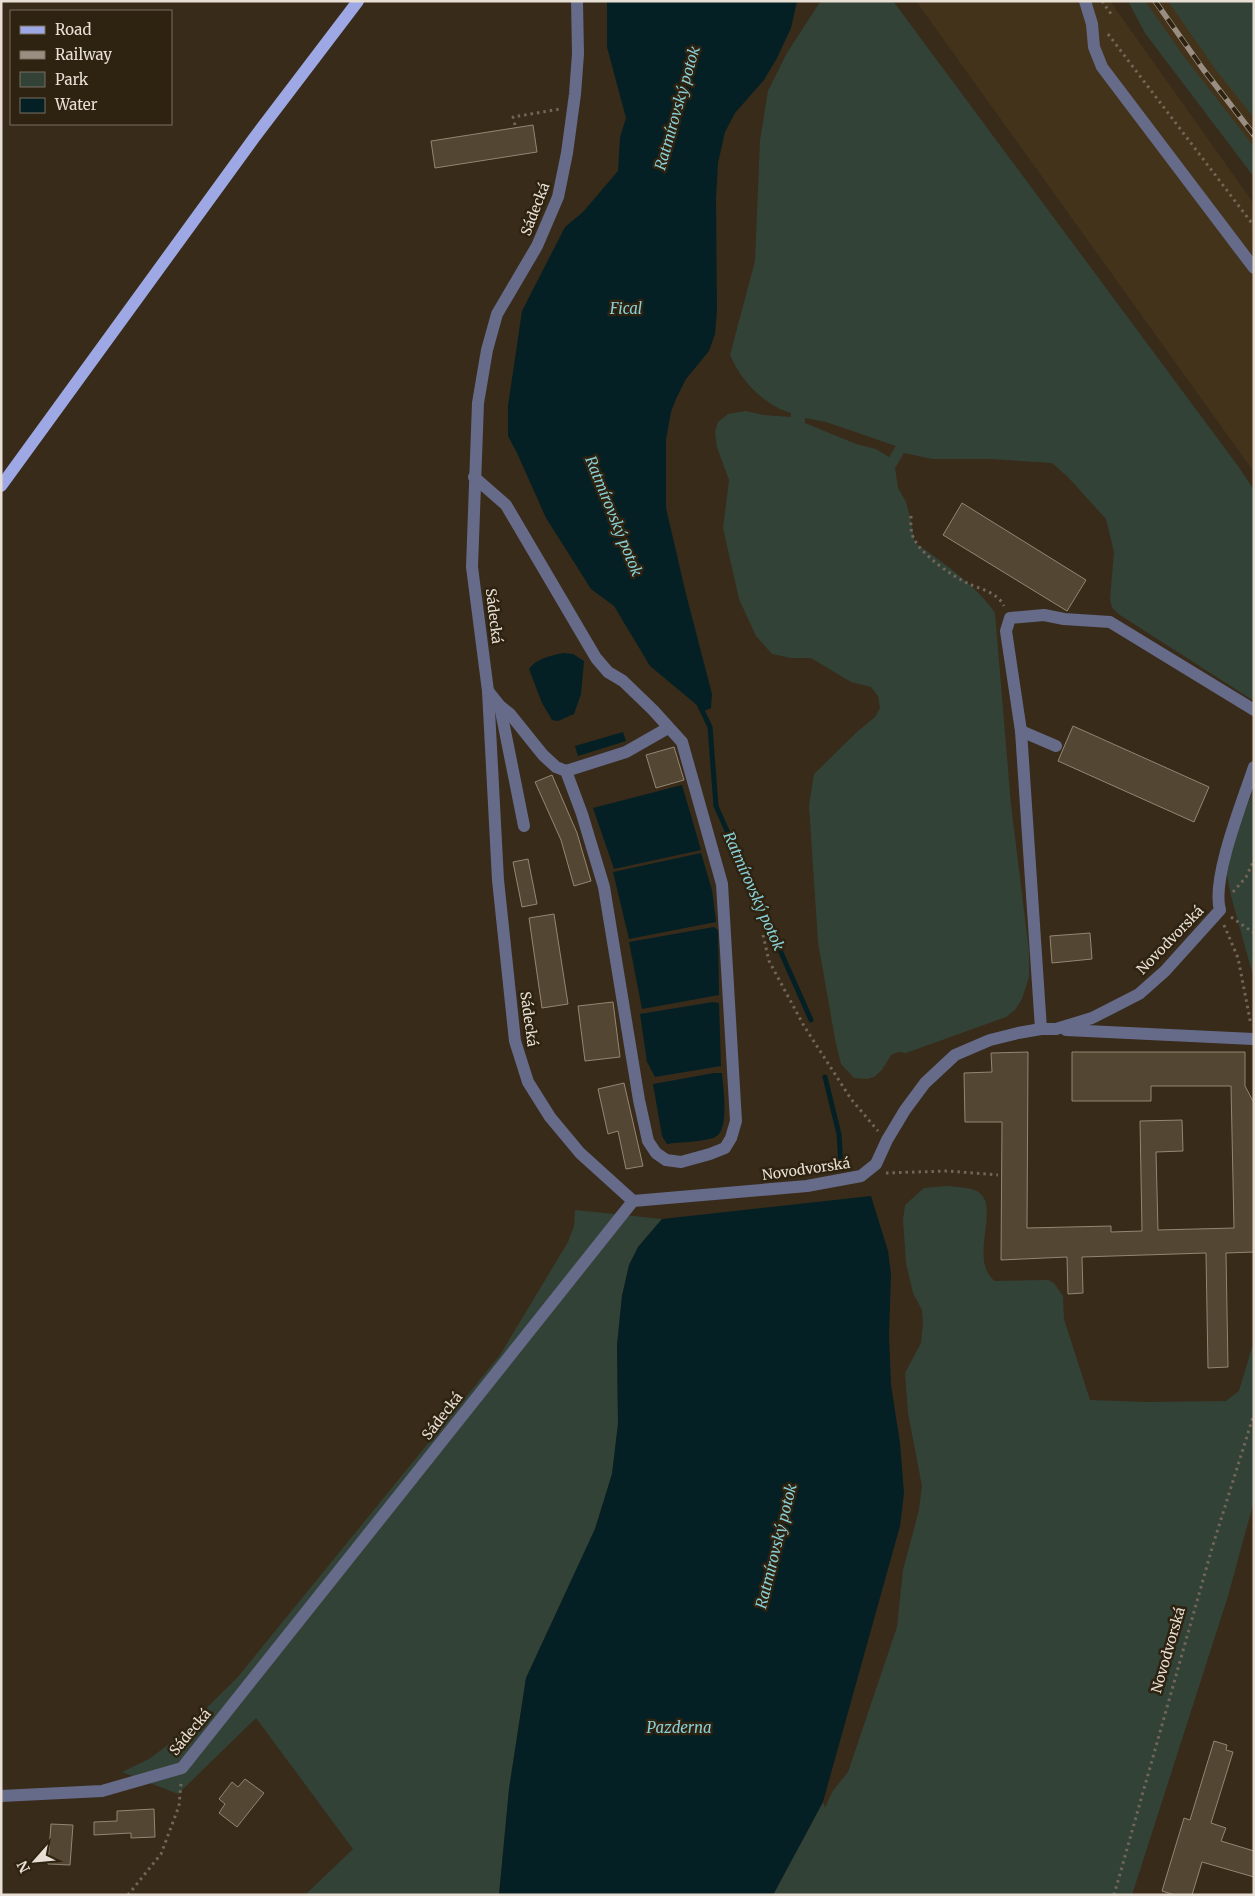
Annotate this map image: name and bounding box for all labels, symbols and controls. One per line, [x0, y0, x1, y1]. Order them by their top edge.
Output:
legend [10, 10, 172, 125]
text: Road [55, 20, 91, 39]
water label: Ratmírovský potok [650, 43, 704, 172]
text: Railway [55, 45, 112, 64]
text: Park [55, 70, 89, 89]
text: Water [54, 95, 98, 114]
street label: Sádecká [517, 179, 554, 238]
water label: Fical [609, 299, 642, 318]
water label: Ratmírovský potok [581, 453, 647, 580]
street label: Sádecká [482, 587, 506, 645]
water label: Ratmírovský potok [719, 829, 789, 954]
street label: Novodvorská [1133, 902, 1208, 978]
street label: Sádecká [516, 990, 542, 1048]
street label: Novodvorská [761, 1154, 852, 1184]
street label: Sádecká [418, 1388, 466, 1443]
water label: Ratmírovský potok [751, 1481, 801, 1610]
street label: Novodvorská [1147, 1604, 1189, 1695]
street label: Sádecká [165, 1705, 215, 1759]
water label: Pazderna [647, 1718, 711, 1737]
north arrow [10, 1836, 60, 1886]
text: N [13, 1858, 34, 1876]

